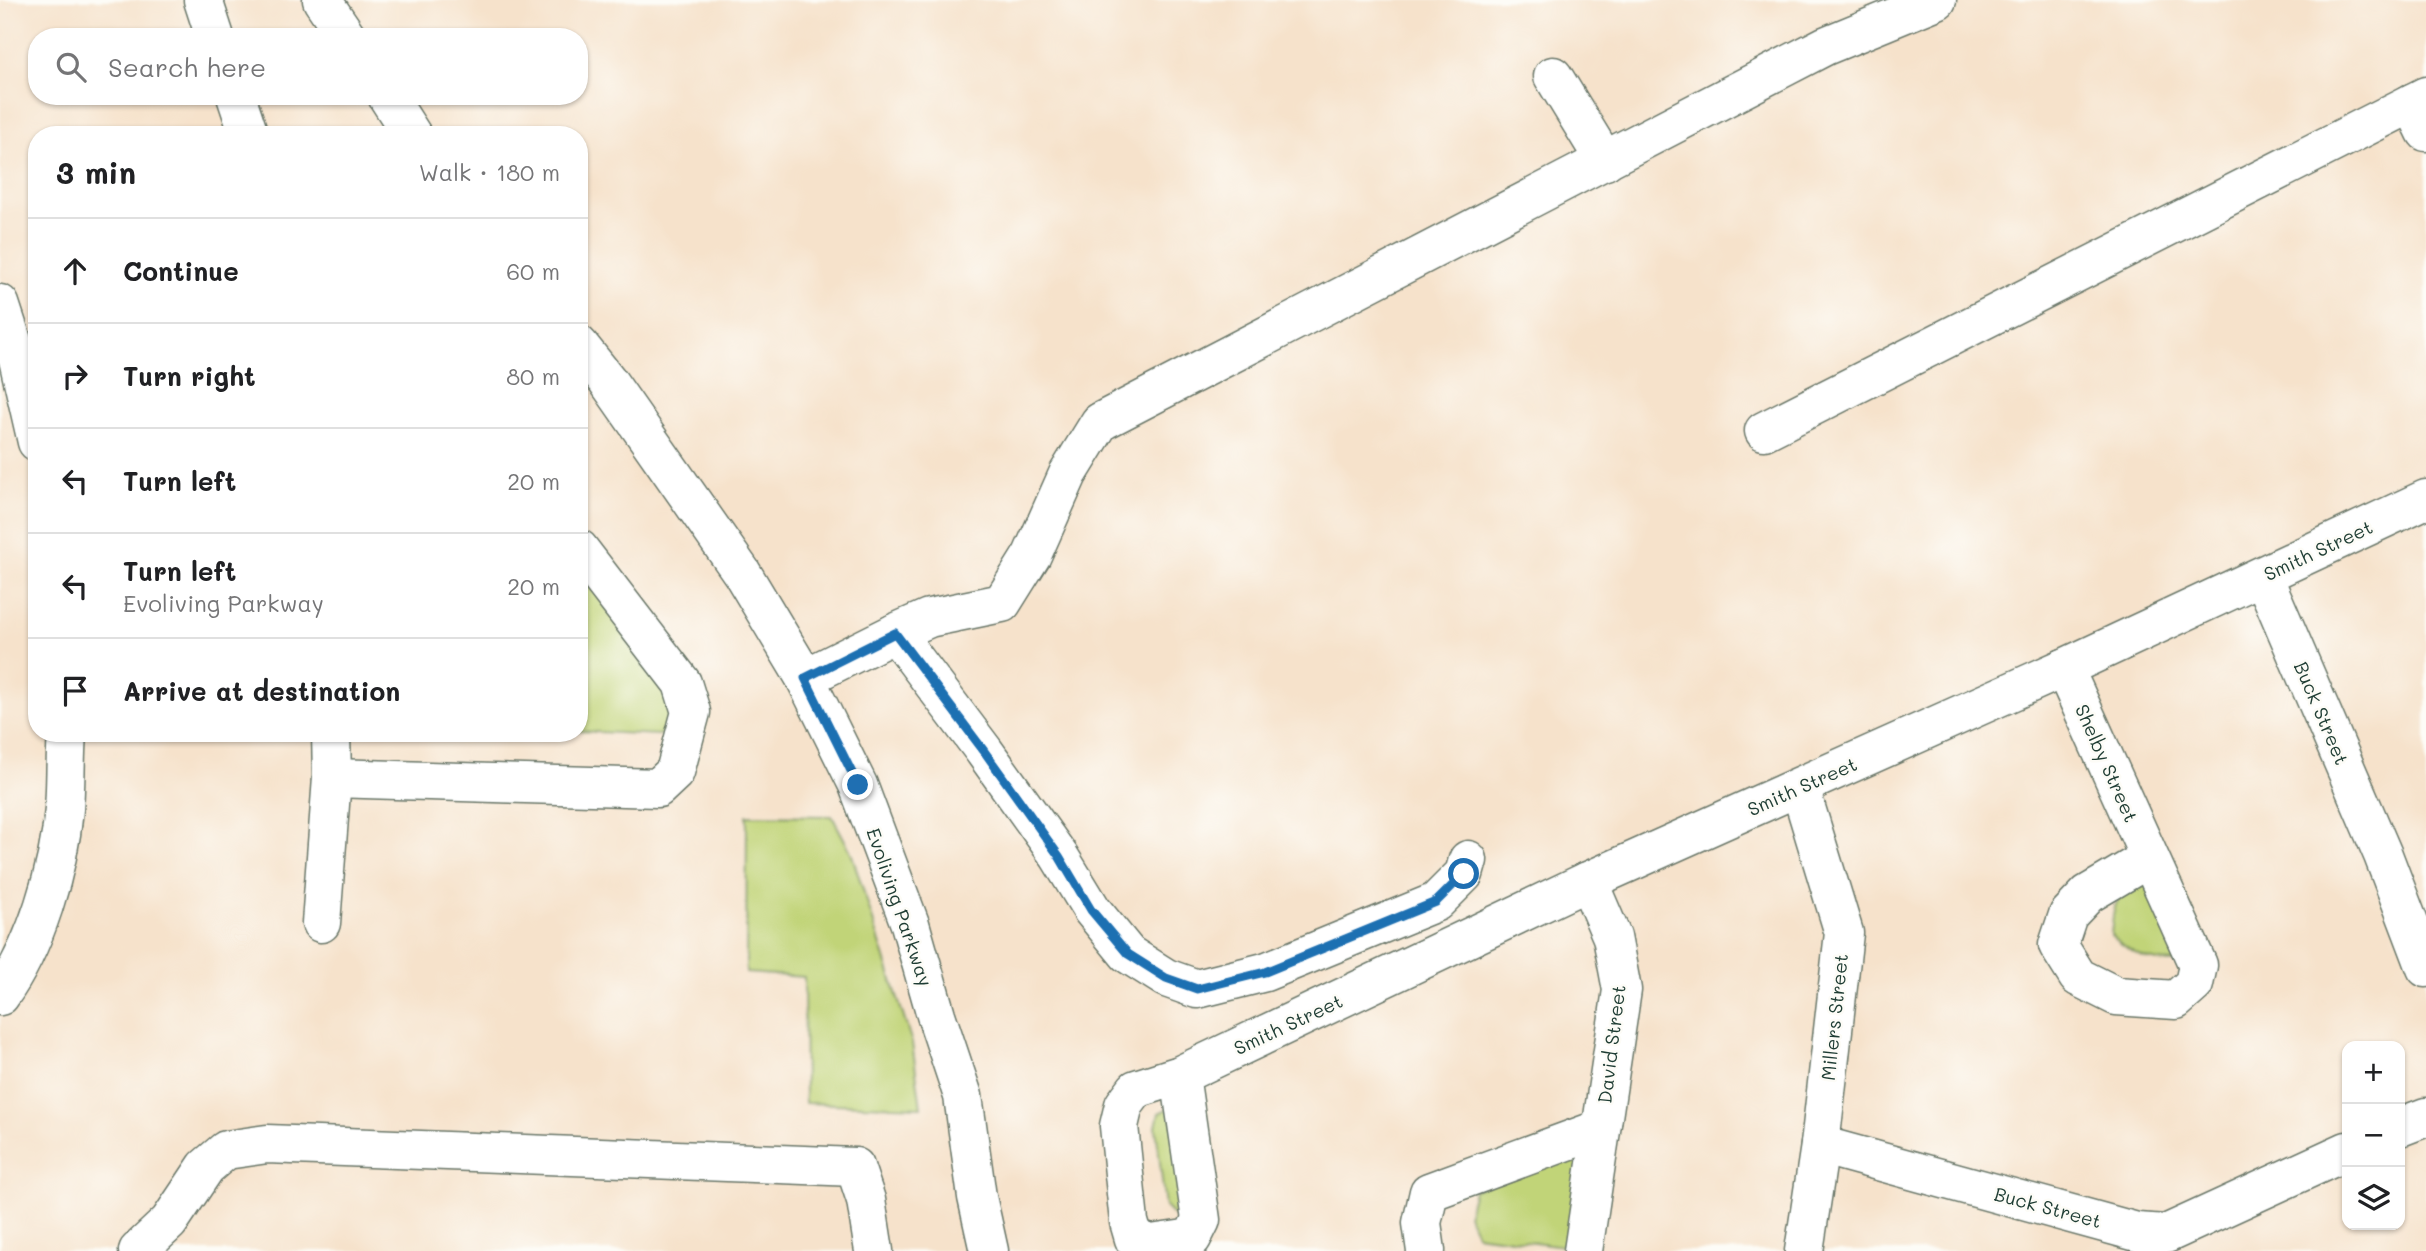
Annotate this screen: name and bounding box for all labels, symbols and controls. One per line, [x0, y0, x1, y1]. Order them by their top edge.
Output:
search box [28, 28, 588, 105]
icon: search [52, 48, 90, 86]
text: Search here [108, 50, 266, 84]
text: 3 min [56, 152, 136, 192]
text: Walk · 180 m [419, 157, 560, 187]
icon: ahead [56, 252, 94, 290]
text: Continue [123, 254, 239, 288]
text: 60 m [506, 256, 560, 286]
icon: right [56, 357, 94, 395]
text: Turn right [123, 359, 256, 393]
text: 80 m [506, 361, 560, 391]
icon: left [56, 462, 94, 500]
text: Turn left [123, 464, 236, 498]
text: 20 m [507, 466, 560, 496]
street label: Smith Street [2260, 514, 2376, 586]
text: Turn left [123, 554, 236, 588]
icon: left [56, 567, 94, 605]
text: 20 m [507, 571, 560, 601]
text: Evoliving Parkway [123, 588, 324, 618]
street label: Buck Street [2289, 657, 2355, 769]
icon: arrive [56, 672, 94, 710]
text: Arrive at destination [123, 674, 400, 708]
street label: Shelby Street [2070, 700, 2144, 826]
street label: Smith Street [1743, 751, 1861, 821]
route end [842, 769, 873, 800]
street label: Evoliving Parkway [861, 825, 939, 989]
route start [1448, 858, 1479, 889]
street label: Millers Street [1815, 952, 1853, 1082]
street label: David Street [1591, 983, 1631, 1105]
street label: Smith Street [1230, 988, 1346, 1060]
map controls [2342, 1041, 2405, 1230]
button: + [2342, 1041, 2405, 1104]
button: − [2342, 1104, 2405, 1167]
button: layers [2342, 1167, 2405, 1230]
street label: Buck Street [1992, 1181, 2104, 1233]

